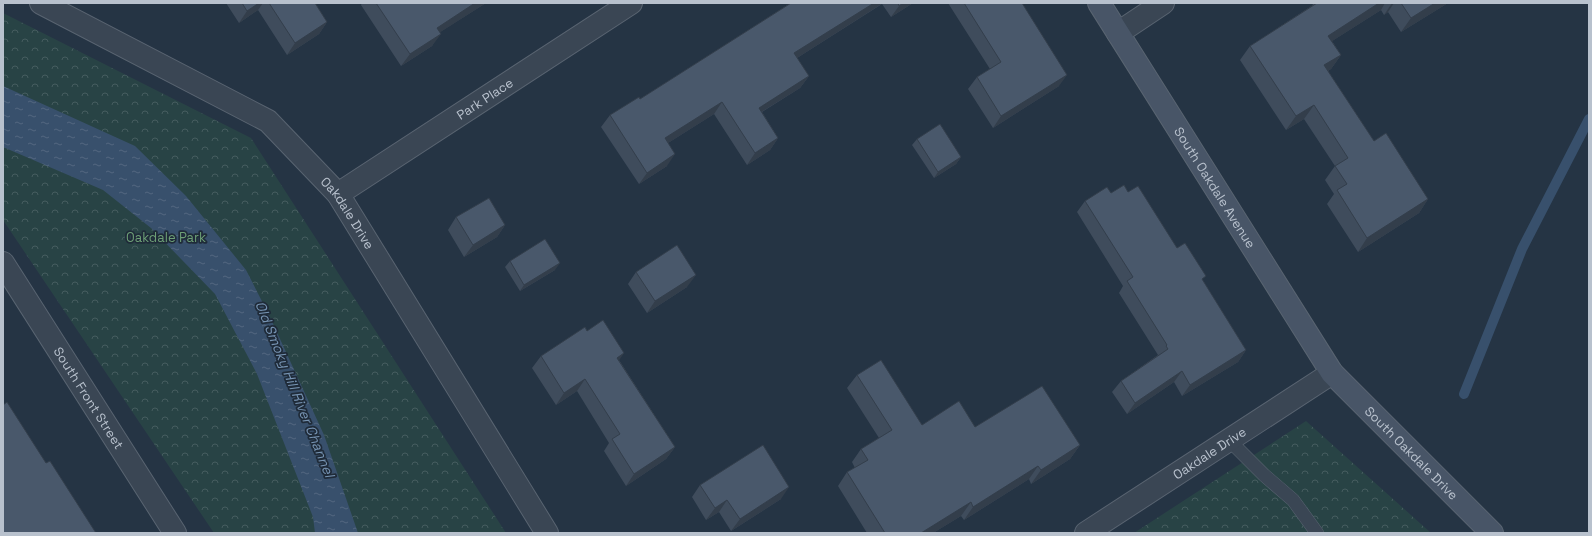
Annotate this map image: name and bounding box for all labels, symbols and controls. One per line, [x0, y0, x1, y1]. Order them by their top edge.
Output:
street label: Park Place [453, 74, 516, 124]
street label: South Oakdale Avenue [1170, 124, 1259, 252]
street label: Oakdale Drive [317, 173, 378, 252]
park label: Oakdale Park [126, 229, 206, 246]
water label: Old Smoky Hill River Channel [251, 298, 339, 481]
street label: South Front Street [50, 344, 127, 453]
street label: South Oakdale Drive [1361, 403, 1462, 503]
street label: Oakdale Drive [1170, 423, 1249, 483]

